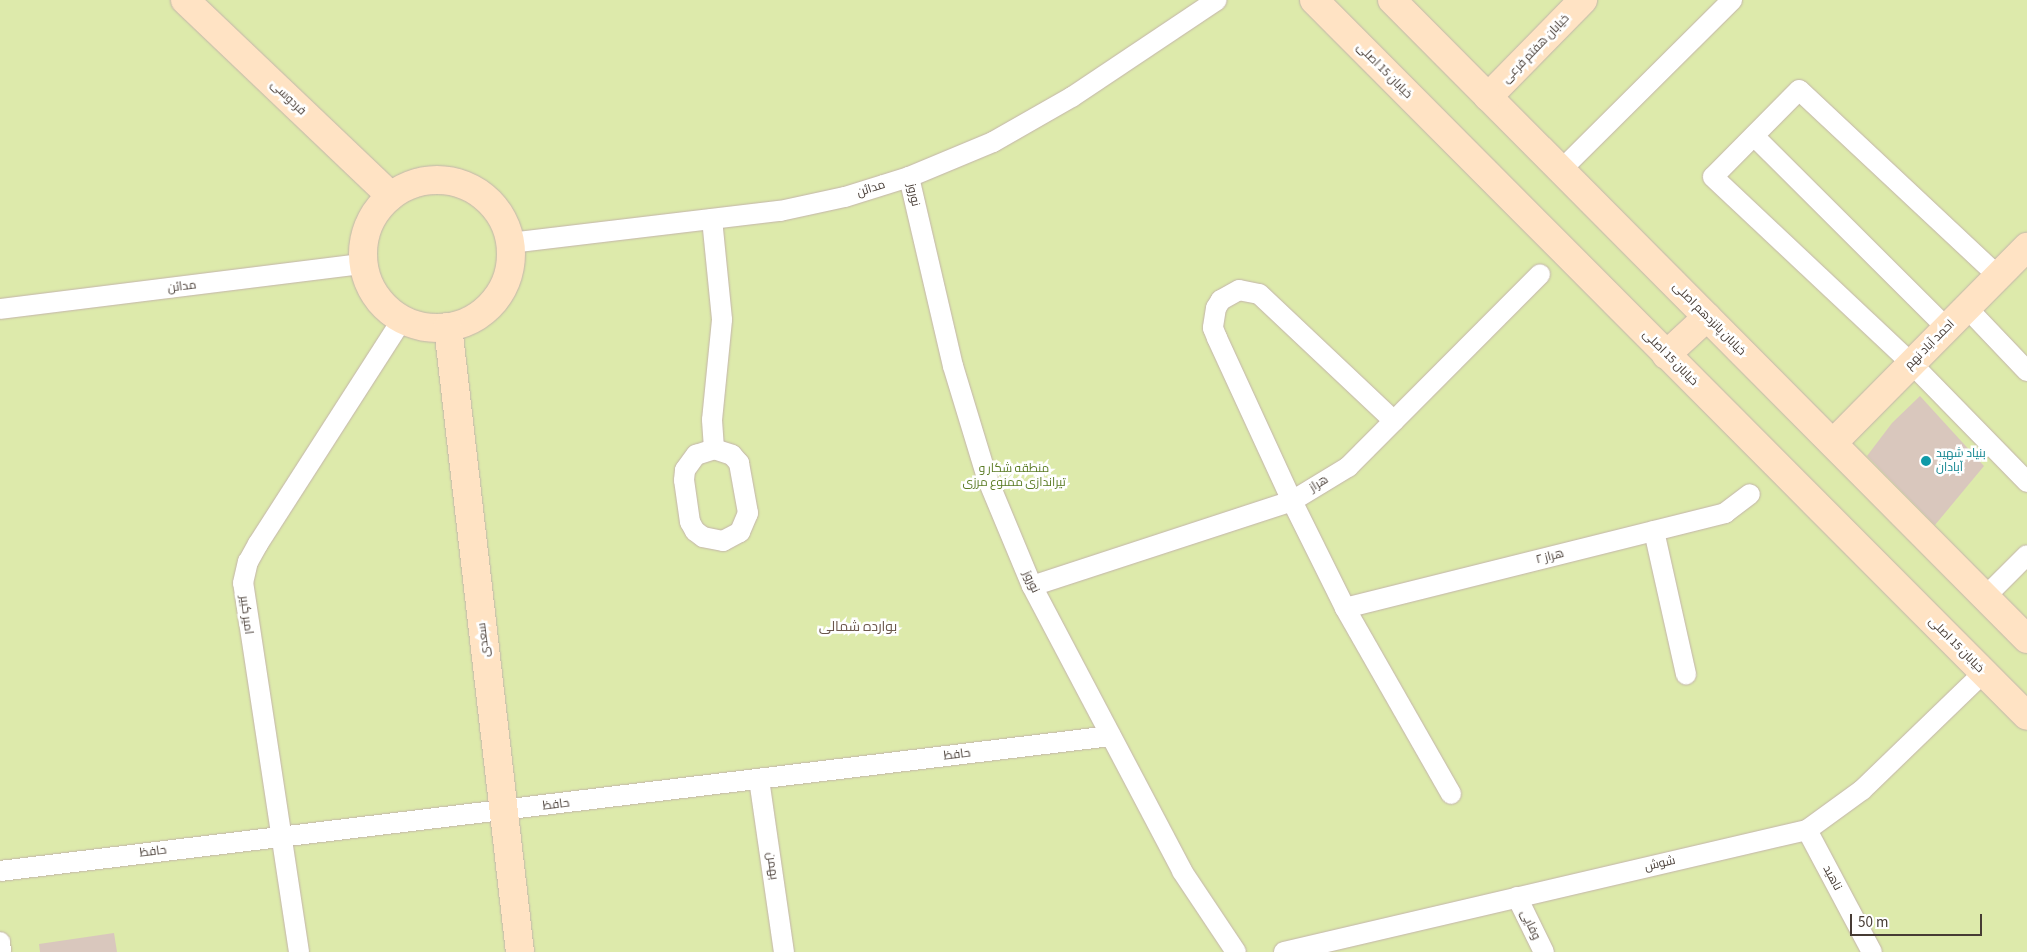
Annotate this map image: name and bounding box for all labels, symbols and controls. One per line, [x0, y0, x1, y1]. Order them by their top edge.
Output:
street label: خیابان هفتم فرعی [1499, 11, 1573, 87]
street label: خیابان 15 اصلی [1353, 40, 1415, 102]
street label: فردوسی [267, 78, 309, 118]
street label: مدائن [855, 178, 887, 200]
street label: نوروز [903, 182, 923, 208]
street label: مدائن [167, 278, 197, 296]
street label: خیابان پانزدهم اصلی [1669, 279, 1749, 359]
street label: احمد آباد نهم [1902, 317, 1958, 373]
street label: خیابان 15 اصلی [1639, 327, 1701, 389]
place label: بنیاد شهید آبادان [1936, 447, 1986, 475]
marker: بنیاد شهید آبادان [1920, 455, 1932, 467]
park label: منطقه شکار و تیراندازی ممنوع مرزی [962, 462, 1066, 490]
street label: هراز [1307, 473, 1331, 495]
street label: هراز ۲ [1535, 547, 1565, 567]
street label: نوروز [1020, 569, 1042, 595]
street label: امیر کبیر [237, 595, 255, 635]
street label: خیابان 15 اصلی [1925, 614, 1987, 676]
district label: بوارده شمالی [819, 619, 897, 635]
street label: سعدی [475, 622, 493, 658]
street label: حافظ [943, 746, 971, 764]
street label: حافظ [542, 796, 570, 814]
street label: حافظ [139, 843, 167, 861]
street label: بهمن [763, 851, 781, 881]
street label: شوش [1643, 853, 1677, 875]
street label: ناهید [1819, 863, 1845, 893]
scale bar [1852, 904, 1984, 936]
street label: وفایی [1517, 908, 1543, 942]
text: 50 m [1858, 912, 1888, 933]

